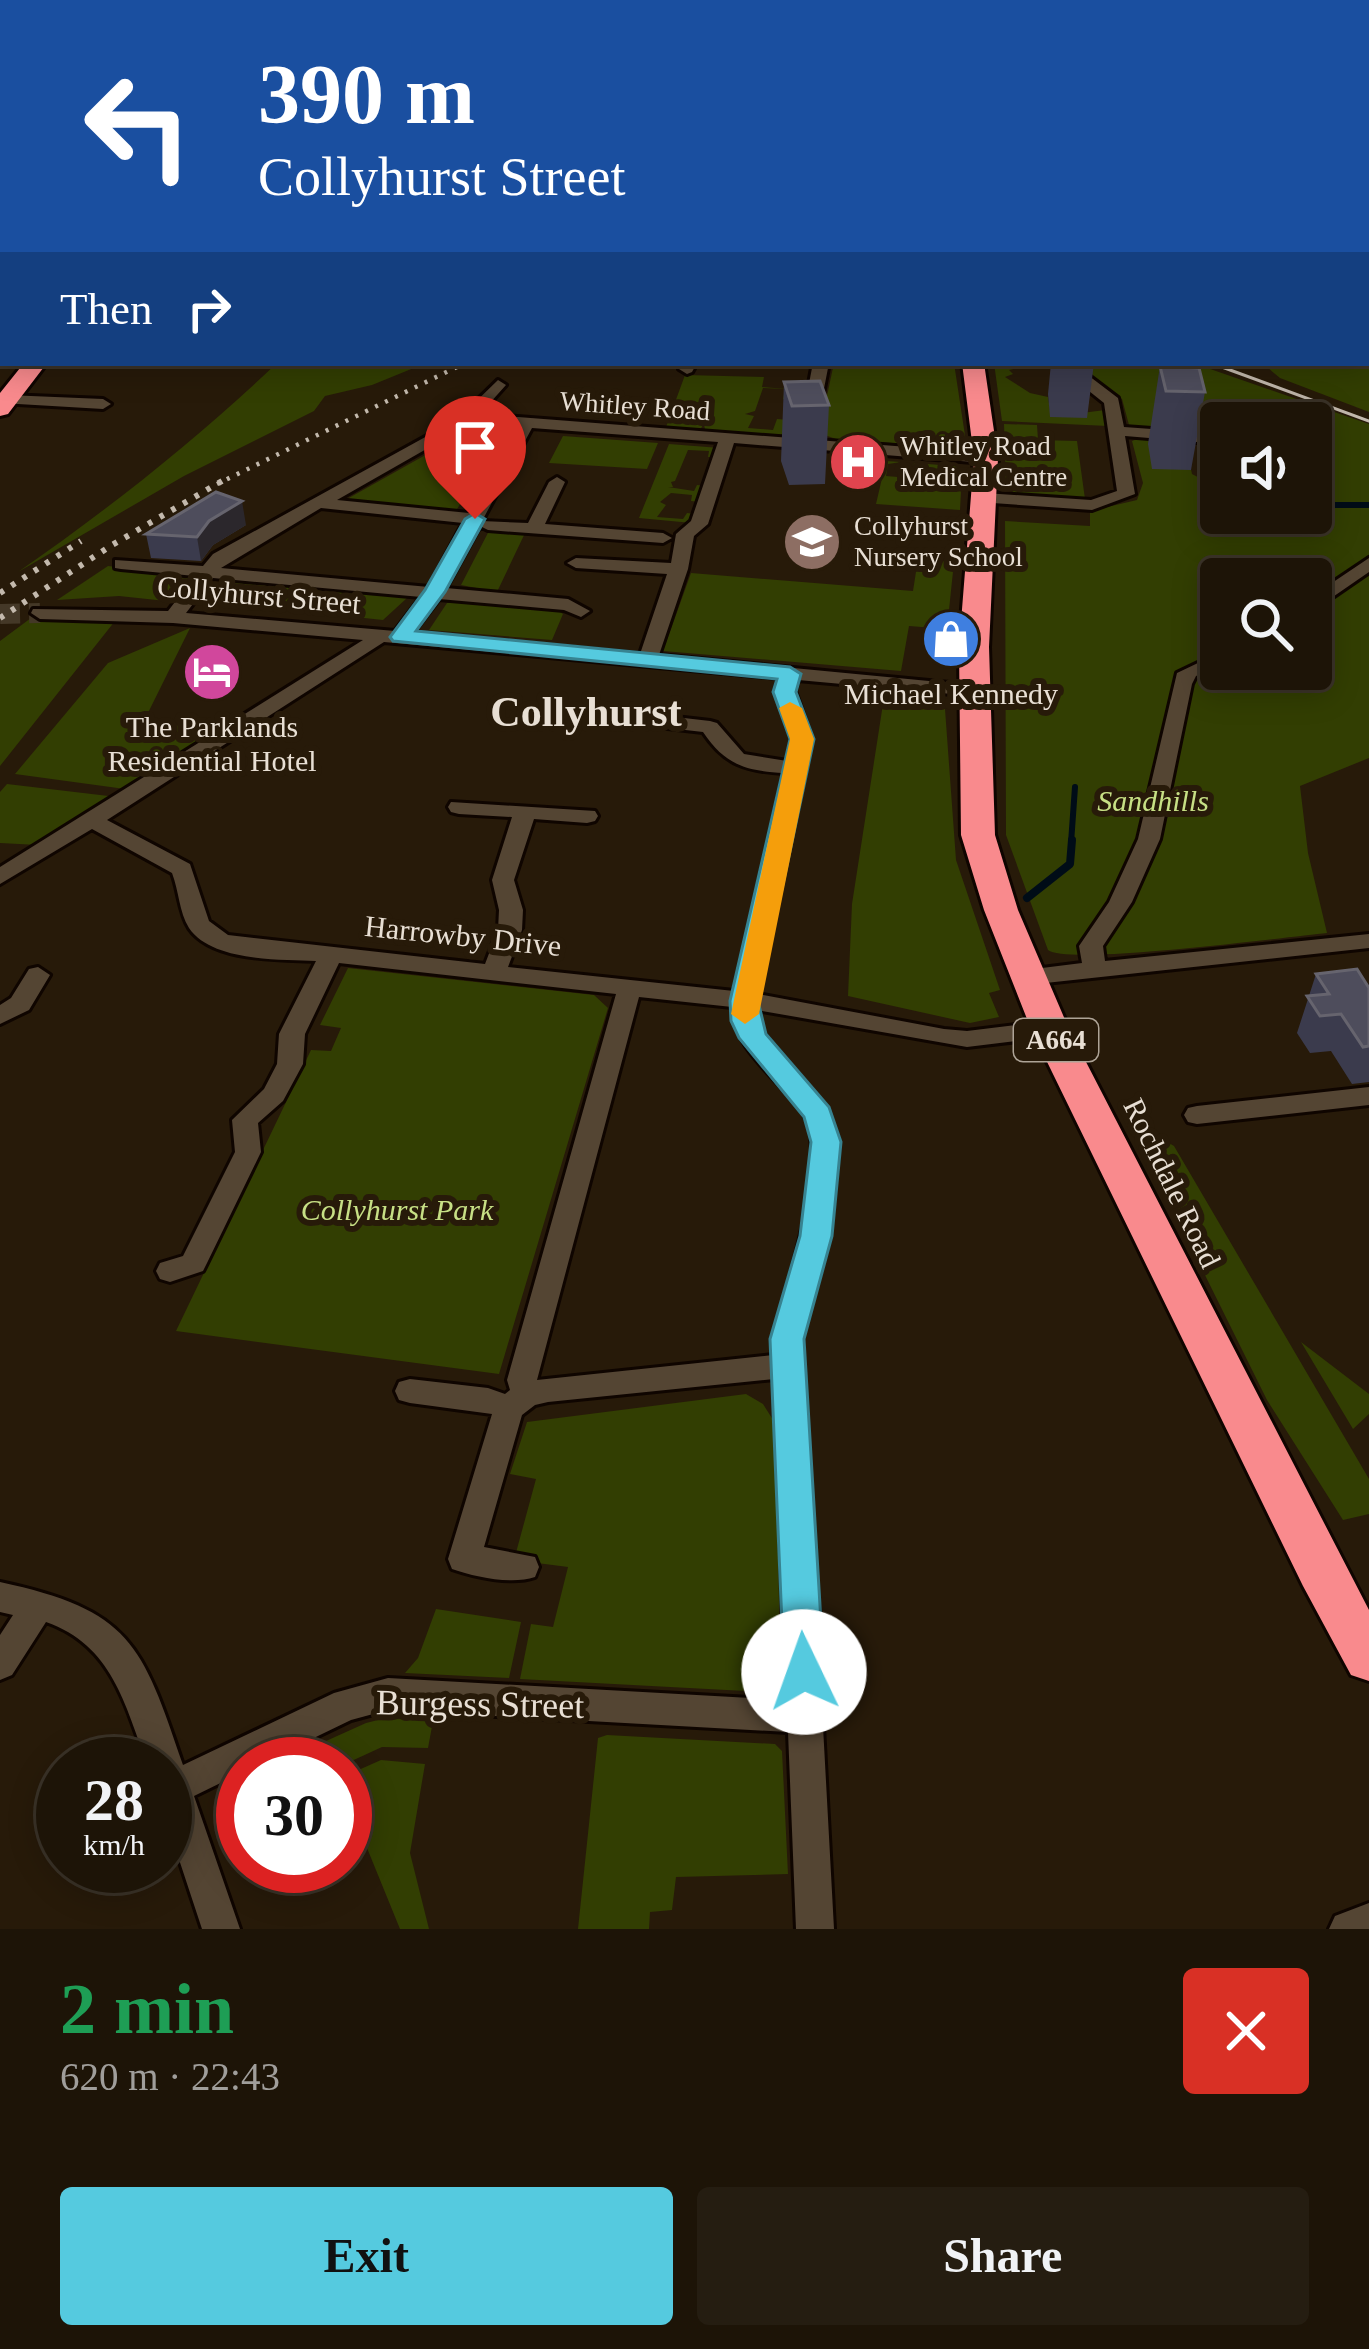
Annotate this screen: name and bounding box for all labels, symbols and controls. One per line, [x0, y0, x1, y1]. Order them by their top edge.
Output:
icon: left [60, 48, 216, 204]
text: 390 m [258, 48, 475, 141]
text: Collyhurst Street [258, 147, 625, 207]
icon: right [176, 276, 242, 342]
text: Then [60, 284, 152, 334]
street label: Whitley Road [559, 386, 712, 426]
pin [424, 396, 526, 519]
map controls [1200, 402, 1332, 690]
button: sound [1200, 402, 1332, 534]
icon: arrive [442, 414, 508, 480]
hospital icon: Whitley Road Medical Centre [827, 431, 889, 493]
place label: Whitley Road Medical Centre [900, 431, 1067, 492]
school or university icon: Collyhurst Nursery School [781, 511, 843, 573]
place label: Collyhurst Nursery School [854, 511, 1023, 572]
button: search [1200, 558, 1332, 690]
street label: Collyhurst Street [156, 569, 363, 620]
shop icon: Michael Kennedy [920, 608, 982, 670]
hotel icon: The Parklands Residential Hotel [181, 641, 243, 703]
place label: Michael Kennedy [844, 677, 1058, 710]
district label: Collyhurst [490, 689, 682, 735]
place label: The Parklands Residential Hotel [107, 710, 317, 777]
park label: Sandhills [1097, 784, 1209, 817]
street label: Harrowby Drive [363, 909, 563, 962]
road number: A664 [1014, 1019, 1098, 1061]
street label: Rochdale Road [1117, 1093, 1228, 1273]
park label: Collyhurst Park [301, 1193, 494, 1226]
position arrow [741, 1609, 867, 1735]
street label: Burgess Street [375, 1682, 584, 1726]
speed limit sign: 30 [216, 1737, 372, 1893]
text: 28 [84, 1767, 144, 1833]
text: km/h [83, 1828, 145, 1861]
button: close [1183, 1968, 1309, 2094]
text: 2 min [60, 1969, 234, 2049]
text: 620 m · 22:43 [60, 2055, 280, 2098]
button: Exit [60, 2187, 673, 2325]
button: Share [697, 2187, 1309, 2325]

